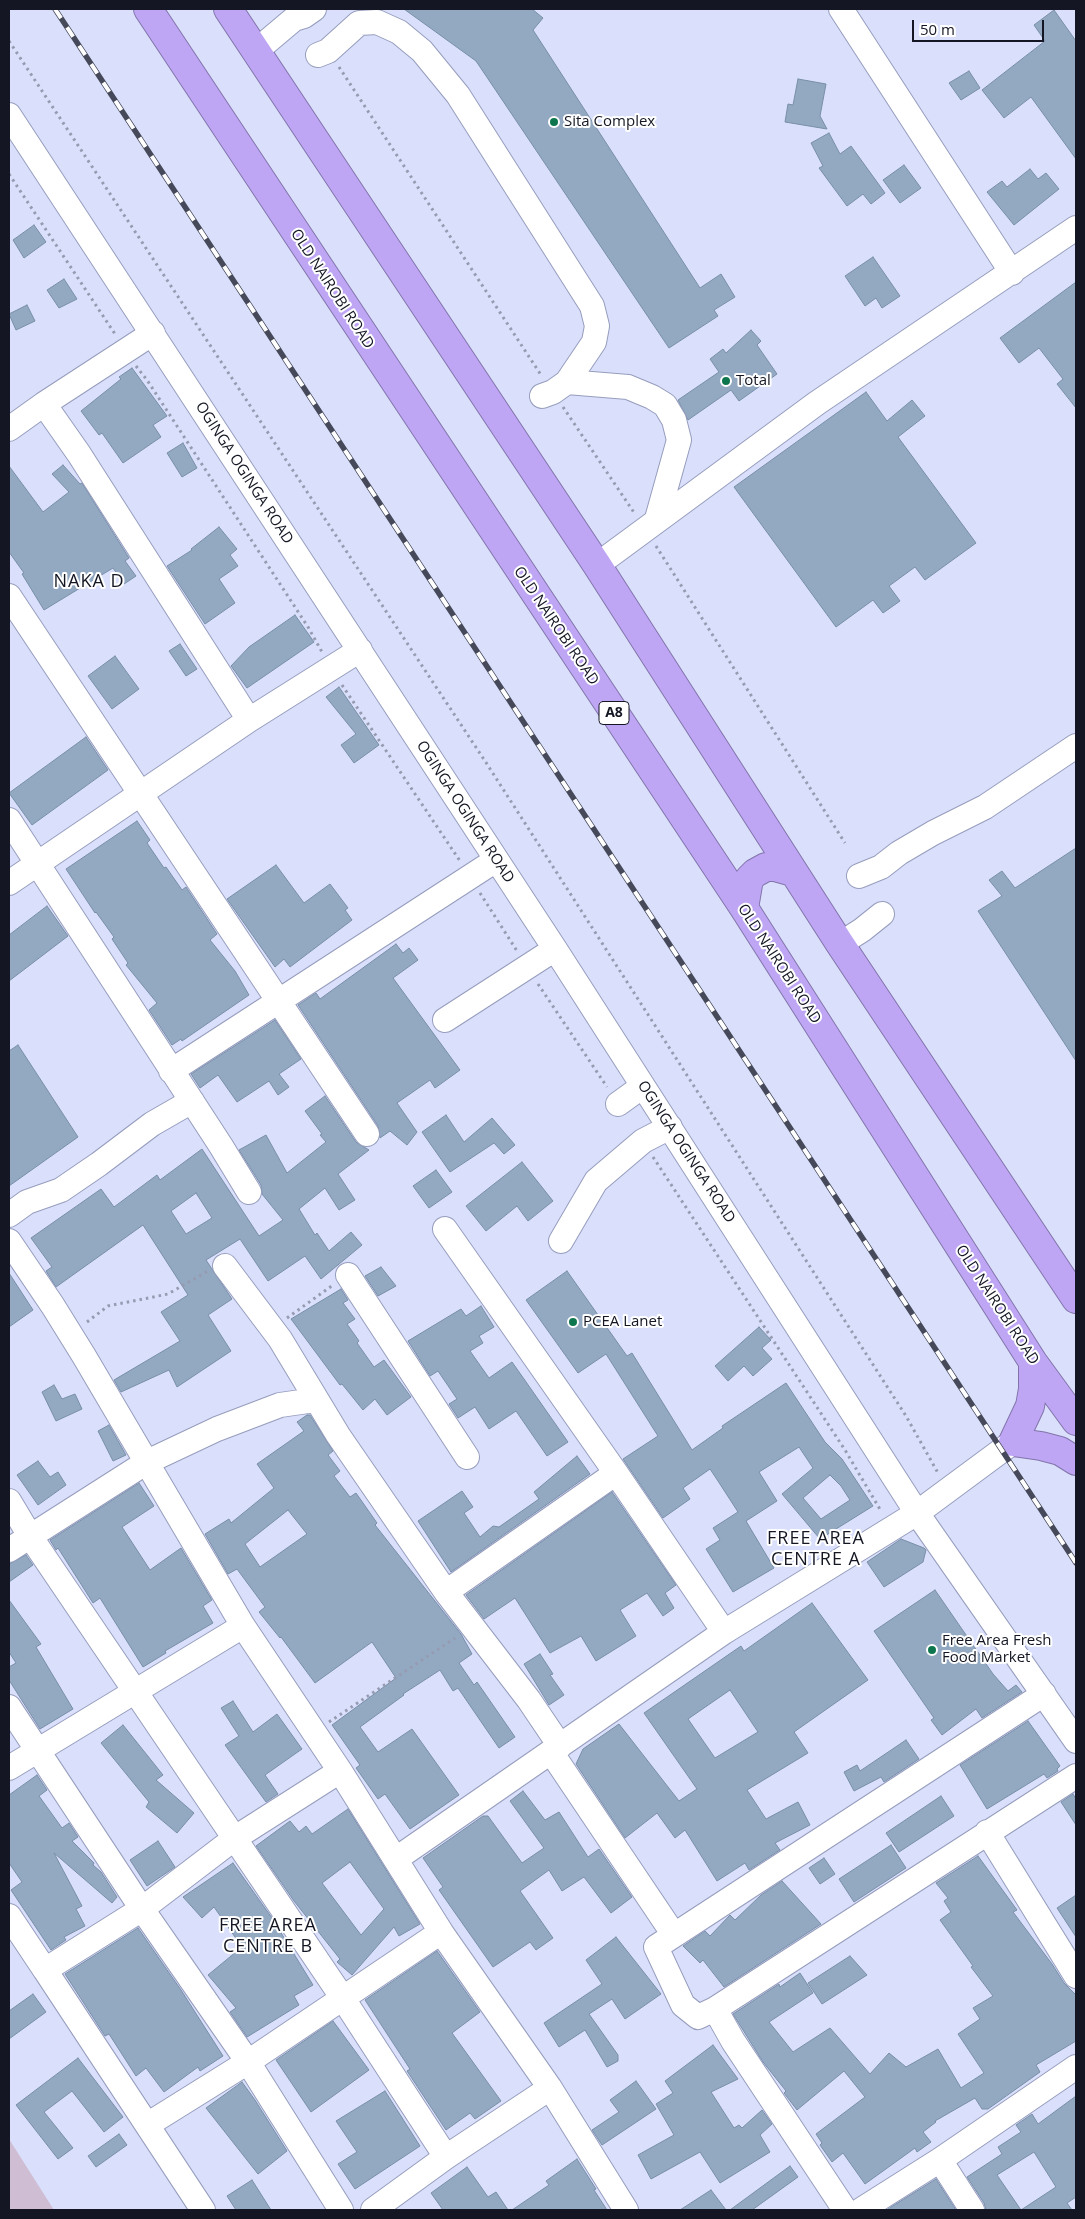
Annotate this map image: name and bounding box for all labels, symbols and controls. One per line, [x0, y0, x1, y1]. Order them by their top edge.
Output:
scale bar [915, 10, 1048, 42]
text: 50 m [920, 19, 955, 39]
place label: Sita Complex [564, 113, 655, 131]
marker: Sita Complex [548, 116, 560, 128]
street label: OLD NAIROBI ROAD [287, 226, 377, 352]
place label: Total [736, 372, 771, 390]
marker: Total [720, 375, 732, 387]
street label: OGINGA OGINGA ROAD [191, 398, 297, 548]
street label: OLD NAIROBI ROAD [510, 563, 602, 689]
district label: NAKA D [53, 571, 125, 593]
road number: A8 [599, 701, 629, 724]
street label: OGINGA OGINGA ROAD [412, 737, 518, 887]
street label: OLD NAIROBI ROAD [734, 901, 824, 1027]
street label: OGINGA OGINGA ROAD [633, 1077, 739, 1227]
street label: OLD NAIROBI ROAD [952, 1242, 1042, 1368]
place label: PCEA Lanet [583, 1313, 662, 1331]
marker: PCEA Lanet [567, 1316, 579, 1328]
district label: FREE AREA CENTRE A [766, 1528, 866, 1570]
place label: Free Area Fresh Food Market [942, 1632, 1052, 1667]
marker: Free Area Fresh Food Market [926, 1644, 938, 1656]
district label: FREE AREA CENTRE B [218, 1915, 318, 1958]

